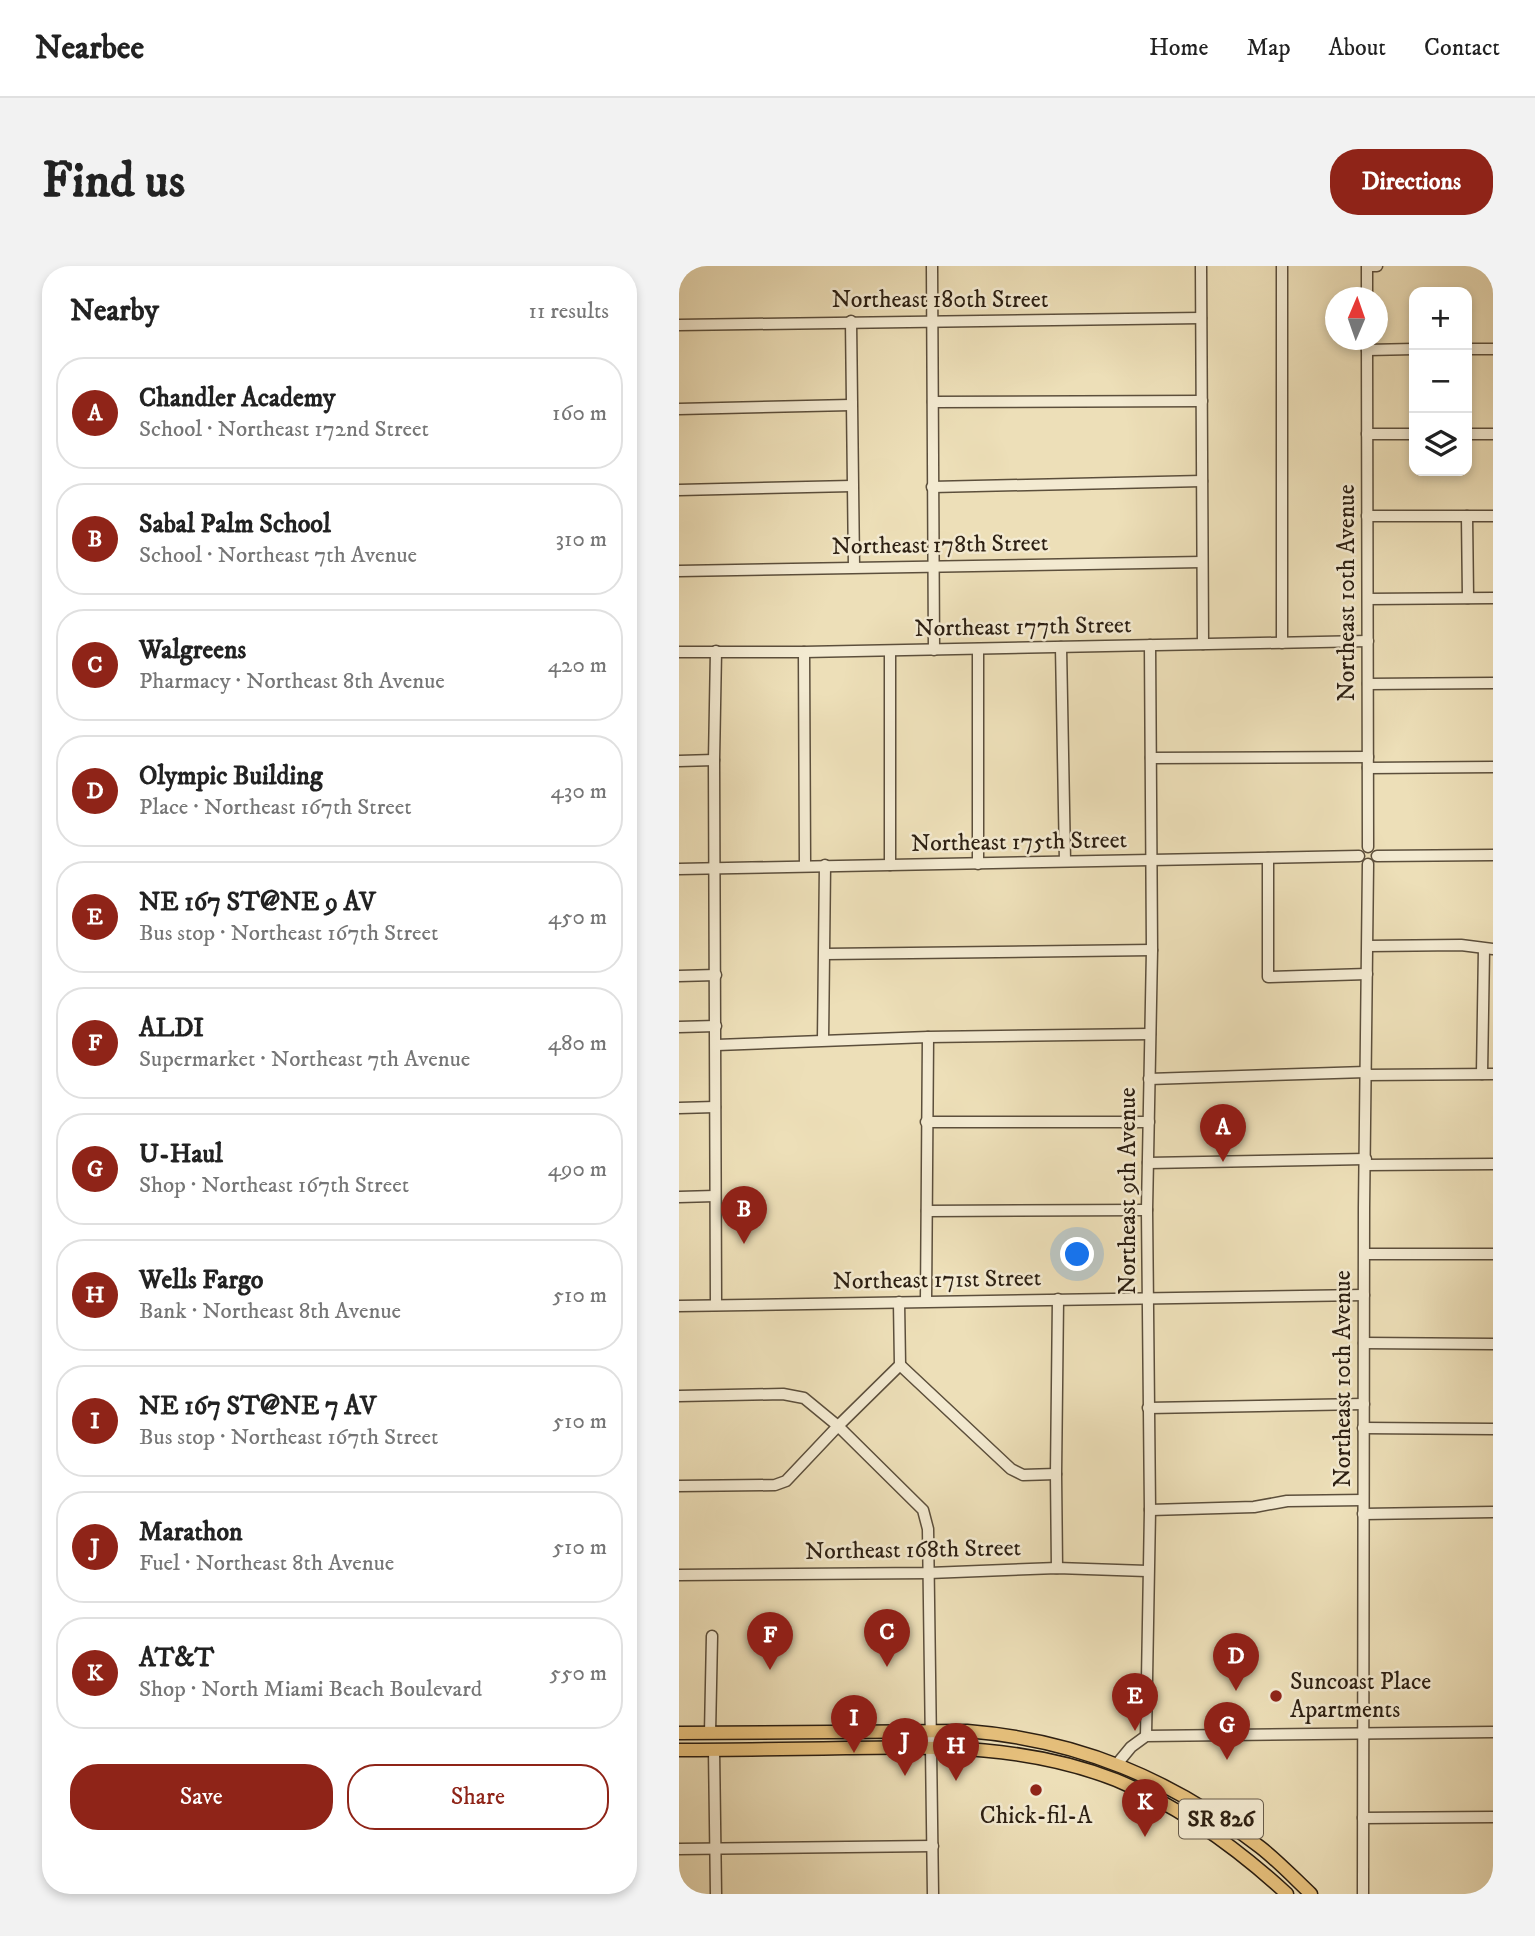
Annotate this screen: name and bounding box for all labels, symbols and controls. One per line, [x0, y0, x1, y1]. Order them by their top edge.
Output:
text: Nearbee [35, 28, 144, 69]
text: Home [1149, 33, 1208, 63]
text: Map [1246, 33, 1291, 63]
text: About [1329, 33, 1386, 63]
text: Contact [1424, 33, 1500, 63]
button: Directions [1330, 149, 1493, 215]
text: Find us [42, 151, 185, 213]
street label: Northeast 180th Street [832, 285, 1049, 315]
north arrow [1325, 287, 1388, 350]
map controls [1409, 287, 1472, 476]
button: + [1409, 287, 1472, 350]
text: Nearby [70, 293, 159, 330]
text: 11 results [528, 297, 609, 326]
button: − [1409, 350, 1472, 413]
text: Chandler Academy [139, 382, 335, 415]
text: A [88, 399, 102, 428]
text: 160 m [552, 399, 607, 428]
button: layers [1409, 413, 1472, 476]
text: School · Northeast 172nd Street [139, 415, 429, 444]
street label: Northeast 10th Avenue [1332, 484, 1362, 702]
text: Sabal Palm School [139, 508, 331, 541]
text: B [88, 525, 102, 554]
text: 310 m [555, 525, 607, 554]
street label: Northeast 178th Street [831, 528, 1049, 562]
text: School · Northeast 7th Avenue [139, 541, 417, 570]
street label: Northeast 177th Street [914, 610, 1132, 644]
text: Walgreens [139, 634, 246, 667]
text: C [87, 651, 103, 680]
text: 420 m [548, 651, 607, 680]
text: Pharmacy · Northeast 8th Avenue [139, 667, 445, 696]
text: Olympic Building [139, 760, 323, 793]
text: D [86, 777, 104, 806]
text: 430 m [551, 777, 607, 806]
text: Place · Northeast 167th Street [139, 793, 412, 822]
street label: Northeast 175th Street [911, 825, 1128, 859]
text: NE 167 ST@NE 9 AV [139, 886, 376, 919]
text: E [87, 903, 103, 932]
text: 450 m [548, 903, 607, 932]
text: Bus stop · Northeast 167th Street [139, 919, 438, 948]
text: ALDI [139, 1012, 204, 1045]
text: F [88, 1029, 102, 1058]
text: 480 m [548, 1029, 607, 1058]
text: Supermarket · Northeast 7th Avenue [139, 1045, 470, 1074]
street label: Northeast 9th Avenue [1113, 1087, 1143, 1295]
pin: A [1200, 1104, 1246, 1162]
text: U-Haul [139, 1138, 223, 1171]
text: G [87, 1155, 103, 1184]
text: 490 m [548, 1155, 607, 1184]
text: Shop · Northeast 167th Street [139, 1171, 409, 1200]
pin: B [721, 1186, 767, 1244]
your location [1060, 1237, 1094, 1271]
street label: Northeast 171st Street [832, 1263, 1042, 1297]
text: Wells Fargo [139, 1264, 263, 1297]
street label: Northeast 10th Avenue [1328, 1270, 1358, 1488]
text: H [85, 1281, 105, 1310]
text: 510 m [553, 1281, 607, 1310]
text: Bank · Northeast 8th Avenue [139, 1297, 401, 1326]
text: NE 167 ST@NE 7 AV [139, 1390, 377, 1423]
text: I [90, 1407, 100, 1436]
text: 510 m [553, 1407, 607, 1436]
text: Bus stop · Northeast 167th Street [139, 1423, 438, 1452]
text: Marathon [139, 1516, 243, 1549]
text: J [90, 1533, 100, 1562]
text: 510 m [553, 1533, 607, 1562]
street label: Northeast 168th Street [805, 1533, 1022, 1567]
text: Fuel · Northeast 8th Avenue [139, 1549, 394, 1578]
pin: C [864, 1609, 910, 1667]
pin: F [747, 1612, 793, 1670]
pin: D [1213, 1633, 1259, 1691]
text: AT&T [139, 1642, 214, 1675]
text: K [87, 1659, 103, 1688]
text: 550 m [550, 1659, 607, 1688]
place label: Suncoast Place Apartments [1290, 1667, 1431, 1725]
pin: E [1112, 1673, 1158, 1731]
text: Shop · North Miami Beach Boulevard [139, 1675, 482, 1704]
marker: Suncoast Place Apartments [1268, 1688, 1284, 1704]
pin: I [831, 1695, 877, 1753]
pin: G [1204, 1702, 1250, 1760]
pin: J [882, 1718, 928, 1776]
pin: H [933, 1723, 979, 1781]
button: Save [70, 1764, 333, 1830]
button: Share [347, 1764, 609, 1830]
pin: K [1122, 1779, 1168, 1837]
marker: Chick-fil-A [1028, 1782, 1044, 1798]
road number: SR 826 [1179, 1800, 1263, 1838]
place label: Chick-fil-A [980, 1801, 1093, 1831]

